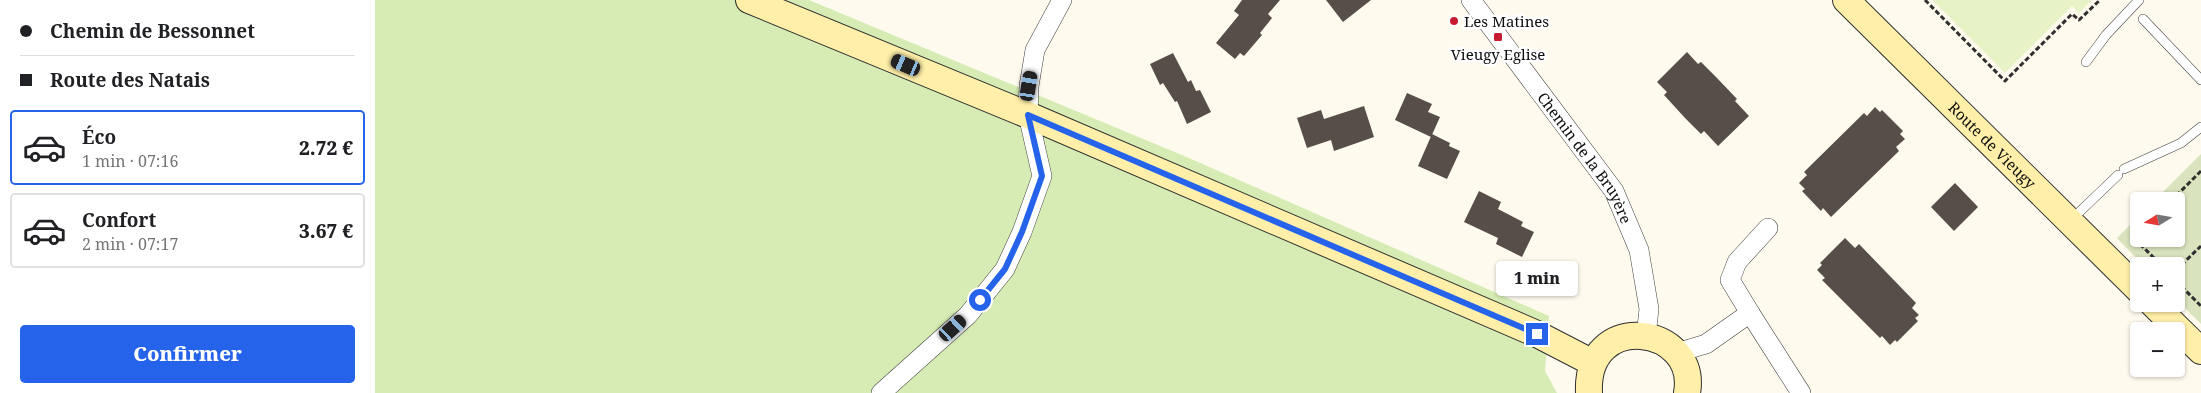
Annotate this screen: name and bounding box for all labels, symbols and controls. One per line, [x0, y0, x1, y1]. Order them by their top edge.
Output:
place label: Les Matines [1464, 11, 1549, 31]
marker: Les Matines [1448, 15, 1460, 27]
text: Chemin de Bessonnet [50, 18, 255, 44]
marker: Vieugy Eglise [1492, 31, 1504, 43]
place label: Vieugy Eglise [1451, 44, 1545, 64]
car [889, 52, 922, 78]
text: Route des Natais [50, 67, 210, 93]
car [1019, 70, 1038, 102]
street label: Chemin de la Bruyère [1533, 88, 1637, 226]
street label: Route de Vieugy [1944, 97, 2041, 193]
text: Éco [82, 124, 116, 150]
icon: car [22, 125, 67, 170]
text: 2.72 € [299, 135, 353, 161]
text: 1 min · 07:16 [82, 150, 178, 172]
north arrow [2130, 192, 2185, 248]
map controls [2130, 192, 2185, 377]
text: Confort [82, 207, 156, 233]
icon: car [22, 208, 67, 253]
text: 3.67 € [299, 218, 353, 244]
text: 2 min · 07:17 [82, 233, 178, 255]
button: + [2130, 257, 2185, 312]
callout: 1 min [1496, 262, 1578, 296]
text: 1 min [1514, 267, 1560, 289]
route start [969, 289, 991, 311]
car [936, 312, 969, 344]
button: − [2130, 322, 2185, 377]
route end [1526, 323, 1548, 345]
button: Confirmer [20, 325, 355, 383]

